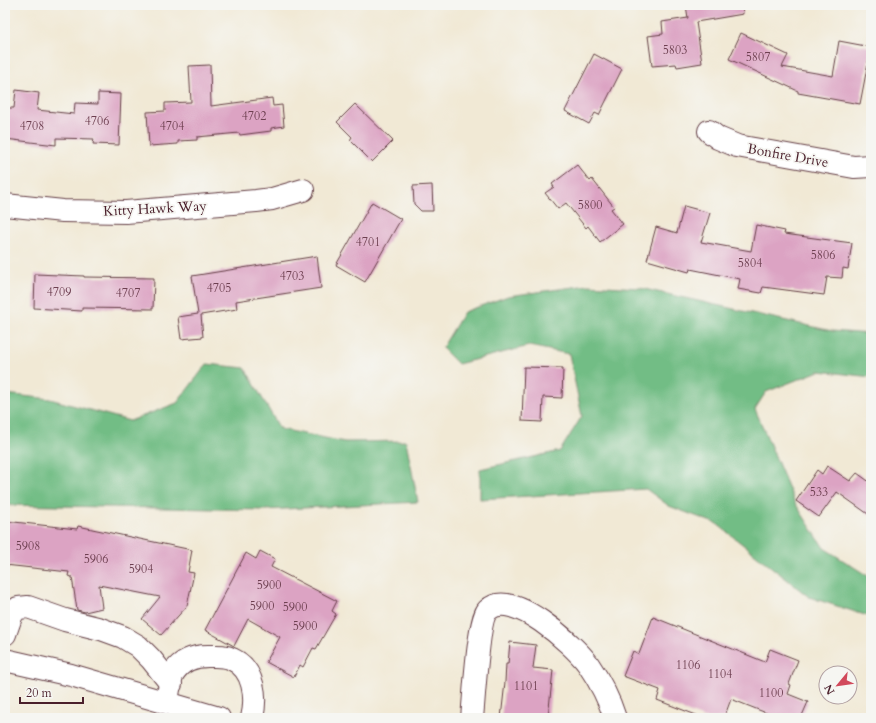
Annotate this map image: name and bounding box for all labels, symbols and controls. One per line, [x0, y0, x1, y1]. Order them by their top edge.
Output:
house number: 5803 [663, 42, 687, 58]
house number: 5807 [746, 49, 770, 65]
house number: 4702 [242, 108, 266, 124]
house number: 4706 [85, 113, 109, 129]
house number: 4708 [20, 118, 44, 134]
house number: 4704 [160, 118, 184, 134]
street label: Bonfire Drive [746, 139, 830, 172]
street label: Kitty Hawk Way [103, 196, 208, 221]
house number: 5800 [578, 197, 602, 213]
house number: 4701 [356, 234, 380, 250]
house number: 5806 [811, 247, 835, 263]
house number: 5804 [738, 255, 762, 271]
house number: 4703 [280, 268, 304, 284]
house number: 4705 [207, 280, 231, 296]
house number: 4709 [47, 284, 71, 300]
house number: 4707 [116, 285, 140, 301]
house number: 533 [810, 484, 828, 500]
house number: 5908 [16, 538, 40, 554]
house number: 5906 [84, 551, 108, 567]
house number: 5904 [129, 561, 153, 577]
house number: 5900 [257, 577, 281, 593]
house number: 5900 [250, 598, 274, 614]
house number: 5900 [283, 599, 307, 615]
house number: 5900 [293, 618, 317, 634]
house number: 1106 [676, 657, 700, 673]
north arrow [818, 665, 858, 705]
house number: 1104 [708, 666, 732, 682]
house number: 1101 [514, 678, 538, 694]
scale bar [20, 679, 83, 705]
text: N [821, 681, 839, 697]
text: 20 m [26, 685, 53, 701]
house number: 1100 [759, 685, 783, 701]

